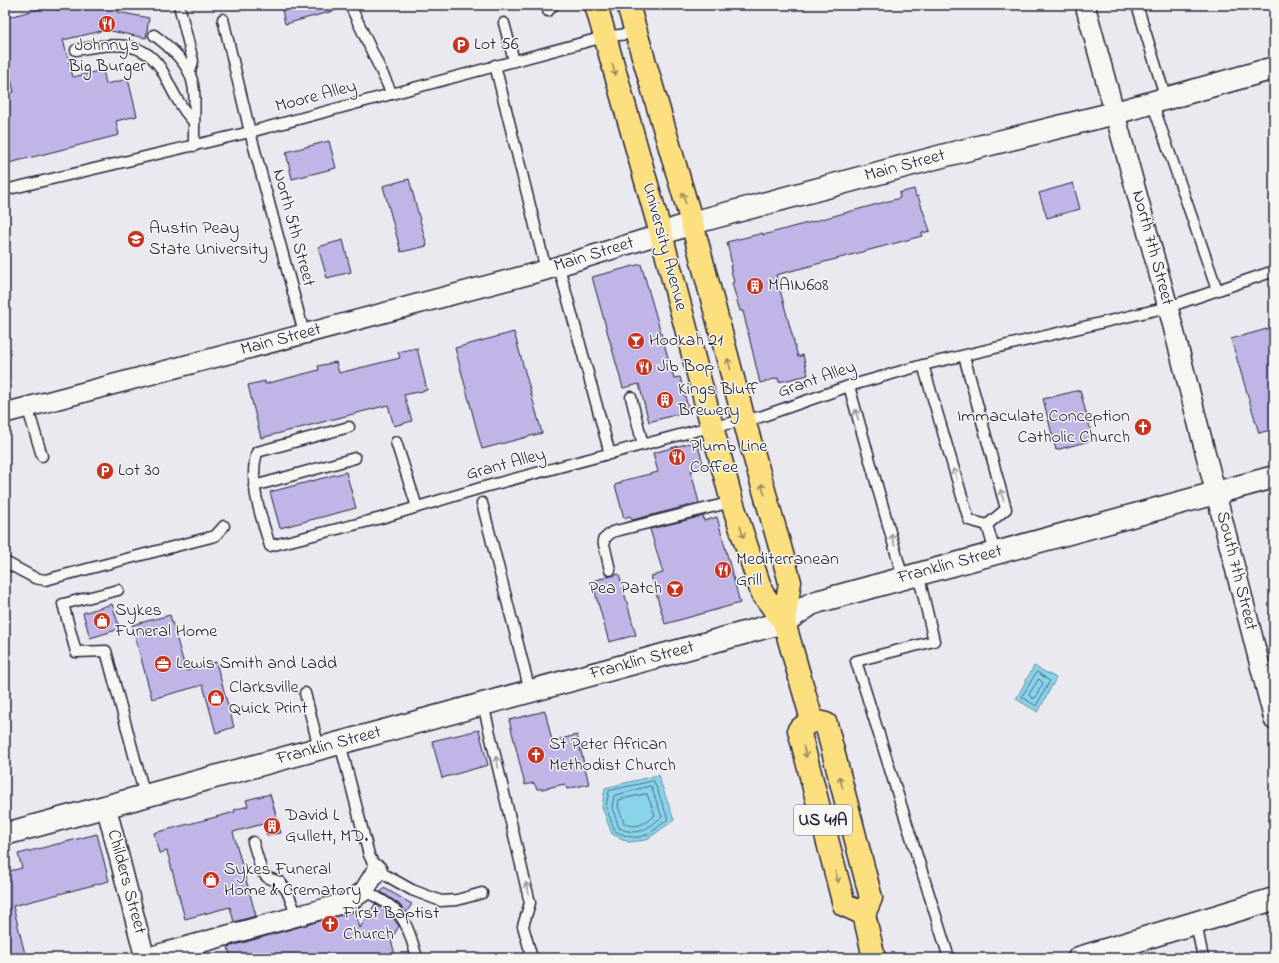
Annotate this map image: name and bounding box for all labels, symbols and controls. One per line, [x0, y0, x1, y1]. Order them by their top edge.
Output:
restaurant icon: Johnny's Big Burger [97, 14, 117, 34]
place label: Lot 56 [474, 32, 519, 58]
place label: Johnny's Big Burger [67, 33, 146, 81]
parking icon: Lot 56 [451, 35, 471, 55]
one-way arrow [611, 63, 618, 76]
street label: Moore Alley [273, 74, 359, 120]
street label: Main Street [862, 143, 948, 189]
street label: North 5th Street [265, 166, 321, 290]
street label: University Avenue [634, 180, 694, 315]
street label: North 7th Street [1124, 188, 1180, 308]
one-way arrow [680, 192, 687, 205]
place label: Austin Peay State University [149, 216, 268, 263]
school or university icon: Austin Peay State University [126, 229, 146, 249]
street label: Main Street [551, 230, 637, 280]
place label: MAIN608 [768, 273, 829, 299]
building icon: MAIN608 [745, 276, 765, 296]
street label: Main Street [238, 317, 324, 363]
place label: Hookah 21 [649, 328, 723, 354]
bar icon: Hookah 21 [626, 331, 646, 351]
place label: Jib Bop [657, 354, 715, 380]
street label: Grant Alley [774, 354, 860, 406]
restaurant icon: Jib Bop [634, 357, 654, 377]
one-way arrow [725, 358, 732, 371]
place label: Kings Bluff Brewery [677, 377, 758, 424]
building icon: Kings Bluff Brewery [655, 390, 675, 410]
place label: Immaculate Conception Catholic Church [957, 404, 1130, 451]
one-way arrow [853, 408, 860, 421]
church icon: Immaculate Conception Catholic Church [1133, 417, 1153, 437]
place label: Plumb Line Coffee [690, 434, 768, 481]
street label: Grant Alley [463, 442, 549, 488]
restaurant icon: Plumb Line Coffee [667, 447, 687, 467]
place label: Lot 30 [118, 458, 160, 484]
parking icon: Lot 30 [95, 461, 115, 481]
one-way arrow [951, 468, 958, 481]
one-way arrow [759, 483, 766, 496]
one-way arrow [998, 488, 1005, 501]
street label: South 7th Street [1209, 509, 1263, 633]
one-way arrow [739, 525, 746, 538]
one-way arrow [889, 534, 896, 547]
street label: Franklin Street [894, 539, 1005, 592]
place label: Mediterranean Grill [736, 547, 839, 594]
restaurant icon: Mediterranean Grill [713, 560, 733, 580]
place label: Pea Patch [589, 576, 662, 602]
bar icon: Pea Patch [665, 579, 685, 599]
place label: Sykes Funeral Home [114, 598, 218, 645]
shop icon: Sykes Funeral Home [92, 611, 112, 631]
street label: Franklin Street [586, 635, 697, 688]
place label: Lewis Smith and Ladd [176, 651, 337, 677]
office icon: Lewis Smith and Ladd [153, 654, 173, 674]
place label: Clarksville Quick Print [229, 675, 308, 722]
shop icon: Clarksville Quick Print [206, 688, 226, 708]
street label: Franklin Street [273, 720, 384, 773]
place label: St Peter African Methodist Church [549, 732, 676, 779]
church icon: St Peter African Methodist Church [526, 745, 546, 765]
one-way arrow [801, 745, 809, 758]
one-way arrow [492, 756, 500, 769]
one-way arrow [837, 776, 845, 789]
place label: David L Gullett, MD. [284, 803, 368, 850]
road number: US 41A [794, 805, 852, 835]
building icon: David L Gullett, MD. [262, 816, 282, 836]
street label: Childers Street [100, 827, 152, 937]
place label: Sykes Funeral Home & Crematory [224, 857, 361, 904]
shop icon: Sykes Funeral Home & Crematory [201, 870, 221, 890]
one-way arrow [834, 871, 841, 884]
one-way arrow [522, 882, 530, 895]
place label: First Baptist Church [342, 901, 439, 948]
church icon: First Baptist Church [320, 914, 340, 934]

